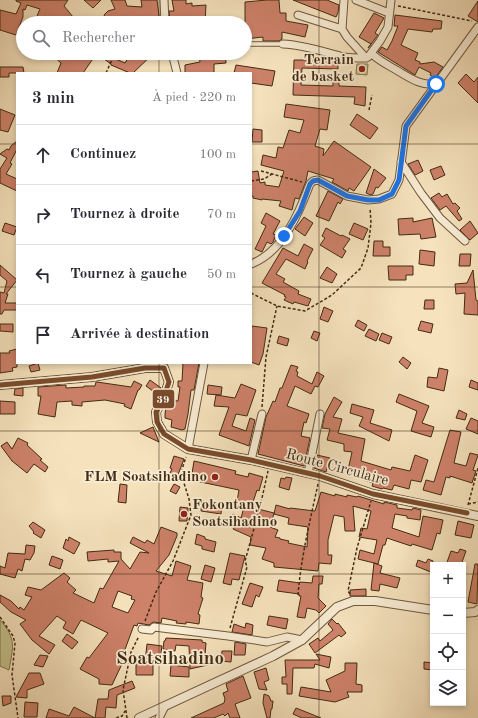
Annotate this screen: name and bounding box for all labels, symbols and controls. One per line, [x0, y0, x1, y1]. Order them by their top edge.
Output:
search box [16, 16, 252, 60]
icon: search [30, 27, 52, 49]
text: Rechercher [62, 31, 135, 46]
place label: Terrain de basket [292, 53, 355, 85]
marker: Terrain de basket [357, 64, 367, 74]
route start [427, 75, 445, 93]
text: 3 min [32, 90, 75, 107]
text: À pied · 220 m [152, 91, 236, 104]
icon: ahead [32, 144, 54, 166]
text: Continuez [70, 147, 136, 162]
text: 100 m [199, 148, 236, 161]
icon: right [32, 204, 54, 226]
text: Tournez à droite [70, 207, 180, 222]
text: 70 m [207, 208, 236, 221]
route end [275, 227, 293, 245]
icon: left [32, 264, 54, 286]
text: Tournez à gauche [70, 267, 187, 282]
text: 50 m [207, 268, 236, 281]
icon: arrive [32, 324, 54, 346]
text: Arrivée à destination [70, 327, 209, 342]
line badge: 39 [152, 389, 175, 409]
text: 39 [157, 395, 169, 406]
street label: Route Circulaire [284, 447, 390, 489]
place label: FLM Soatsihadino [84, 470, 207, 485]
marker: FLM Soatsihadino [210, 472, 220, 482]
place label: Fokontany Soatsihadino [192, 498, 277, 530]
marker: Fokontany Soatsihadino [179, 509, 189, 519]
map controls [430, 562, 466, 706]
button: + [430, 562, 466, 598]
button: − [430, 598, 466, 634]
button: locate [430, 634, 466, 670]
district label: Soatsihadino [116, 650, 224, 669]
button: layers [430, 670, 466, 706]

